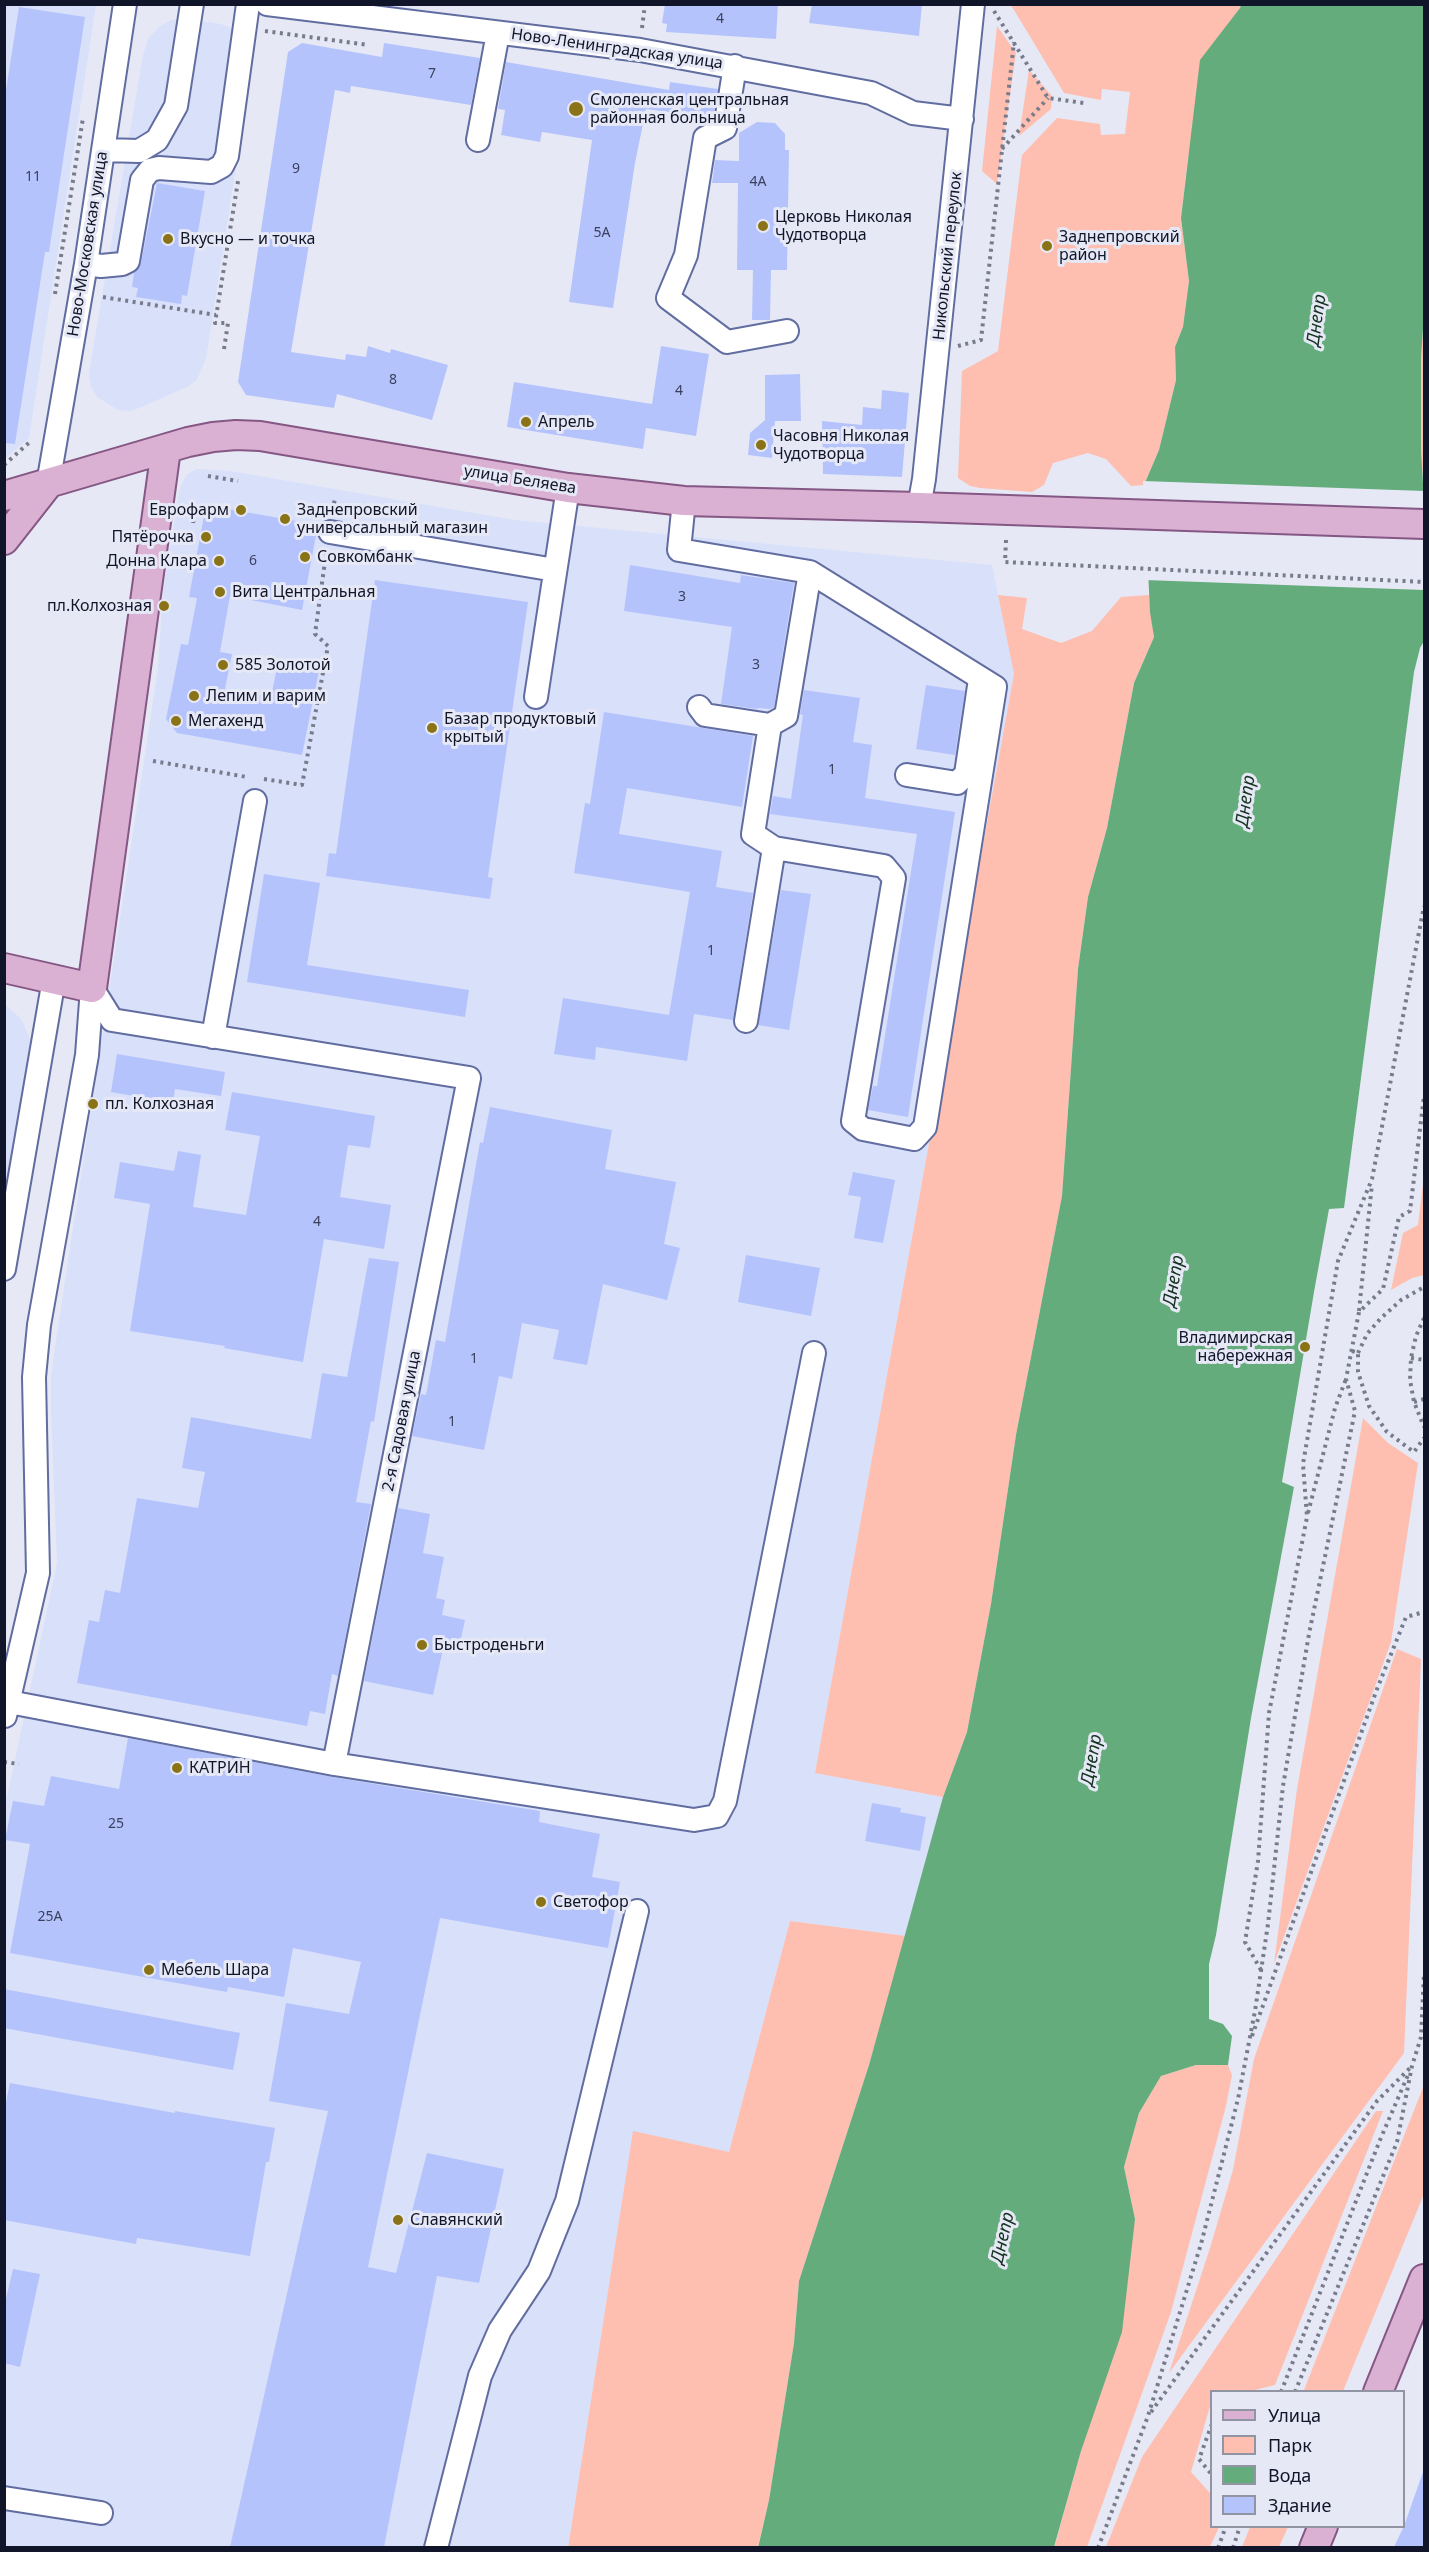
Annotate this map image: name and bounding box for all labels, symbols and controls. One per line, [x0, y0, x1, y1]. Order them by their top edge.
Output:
house number: 4 [716, 11, 724, 27]
street label: Ново-Ленинградская улица [510, 25, 724, 73]
house number: 7 [428, 66, 436, 82]
place label: Смоленская центральная районная больница [590, 90, 789, 128]
marker: Смоленская центральная районная больница [567, 100, 585, 118]
street label: Ново-Московская улица [64, 150, 112, 338]
house number: 9 [292, 161, 300, 177]
house number: 11 [25, 169, 41, 185]
street label: Никольский переулок [930, 171, 966, 341]
house number: 4А [750, 174, 766, 190]
place label: Церковь Николая Чудотворца [775, 207, 912, 245]
marker: Церковь Николая Чудотворца [756, 219, 770, 233]
house number: 5А [594, 225, 610, 241]
place label: Заднепровский район [1059, 227, 1180, 265]
place label: Вкусно — и точка [180, 229, 315, 249]
marker: Вкусно — и точка [161, 232, 175, 246]
marker: Заднепровский район [1040, 239, 1054, 253]
water label: Днепр [1303, 293, 1331, 347]
house number: 8 [389, 372, 397, 388]
house number: 4 [675, 383, 683, 399]
place label: Апрель [538, 412, 595, 432]
marker: Апрель [519, 415, 533, 429]
place label: Часовня Николая Чудотворца [773, 426, 909, 464]
marker: Часовня Николая Чудотворца [754, 438, 768, 452]
street label: улица Беляева [462, 462, 578, 498]
place label: Еврофарм [149, 500, 229, 520]
place label: Заднепровский универсальный магазин [297, 500, 488, 538]
marker: Еврофарм [234, 503, 248, 517]
marker: Заднепровский универсальный магазин [278, 512, 292, 526]
place label: Пятёрочка [111, 527, 194, 547]
marker: Пятёрочка [199, 530, 213, 544]
place label: Совкомбанк [317, 547, 413, 567]
marker: Совкомбанк [298, 550, 312, 564]
place label: Донна Клара [106, 551, 207, 571]
house number: 6 [249, 553, 257, 569]
marker: Донна Клара [212, 554, 226, 568]
place label: Вита Центральная [232, 582, 375, 602]
marker: Вита Центральная [213, 585, 227, 599]
house number: 3 [678, 589, 686, 605]
place label: пл.Колхозная [47, 596, 152, 616]
marker: пл.Колхозная [157, 599, 171, 613]
place label: 585 Золотой [235, 655, 331, 675]
house number: 3 [752, 657, 760, 673]
marker: 585 Золотой [216, 658, 230, 672]
place label: Лепим и варим [206, 686, 326, 706]
marker: Лепим и варим [187, 689, 201, 703]
place label: Базар продуктовый крытый [444, 709, 596, 747]
place label: Мегахенд [188, 711, 263, 731]
marker: Мегахенд [169, 714, 183, 728]
marker: Базар продуктовый крытый [425, 721, 439, 735]
house number: 1 [828, 762, 836, 778]
water label: Днепр [1232, 774, 1260, 828]
house number: 1 [707, 943, 715, 959]
place label: пл. Колхозная [105, 1094, 214, 1114]
marker: пл. Колхозная [86, 1097, 100, 1111]
house number: 4 [313, 1214, 321, 1230]
water label: Днепр [1159, 1254, 1189, 1308]
place label: Владимирская набережная [1179, 1328, 1293, 1366]
marker: Владимирская набережная [1298, 1340, 1312, 1354]
street label: 2-я Садовая улица [379, 1349, 425, 1493]
house number: 1 [470, 1351, 478, 1367]
house number: 1 [448, 1414, 456, 1430]
place label: Быстроденьги [434, 1635, 544, 1655]
marker: Быстроденьги [415, 1638, 429, 1652]
water label: Днепр [1077, 1733, 1107, 1787]
place label: КАТРИН [189, 1758, 251, 1778]
marker: КАТРИН [170, 1761, 184, 1775]
house number: 25 [108, 1816, 124, 1832]
place label: Светофор [553, 1892, 629, 1912]
marker: Светофор [534, 1895, 548, 1909]
house number: 25А [38, 1909, 62, 1925]
place label: Мебель Шара [161, 1960, 269, 1980]
marker: Мебель Шара [142, 1963, 156, 1977]
place label: Славянский [410, 2210, 503, 2230]
water label: Днепр [987, 2210, 1019, 2266]
marker: Славянский [391, 2213, 405, 2227]
legend [1210, 2390, 1405, 2528]
text: Улица [1268, 2403, 1321, 2427]
text: Парк [1268, 2433, 1312, 2457]
text: Вода [1268, 2463, 1311, 2487]
text: Здание [1268, 2493, 1331, 2517]

